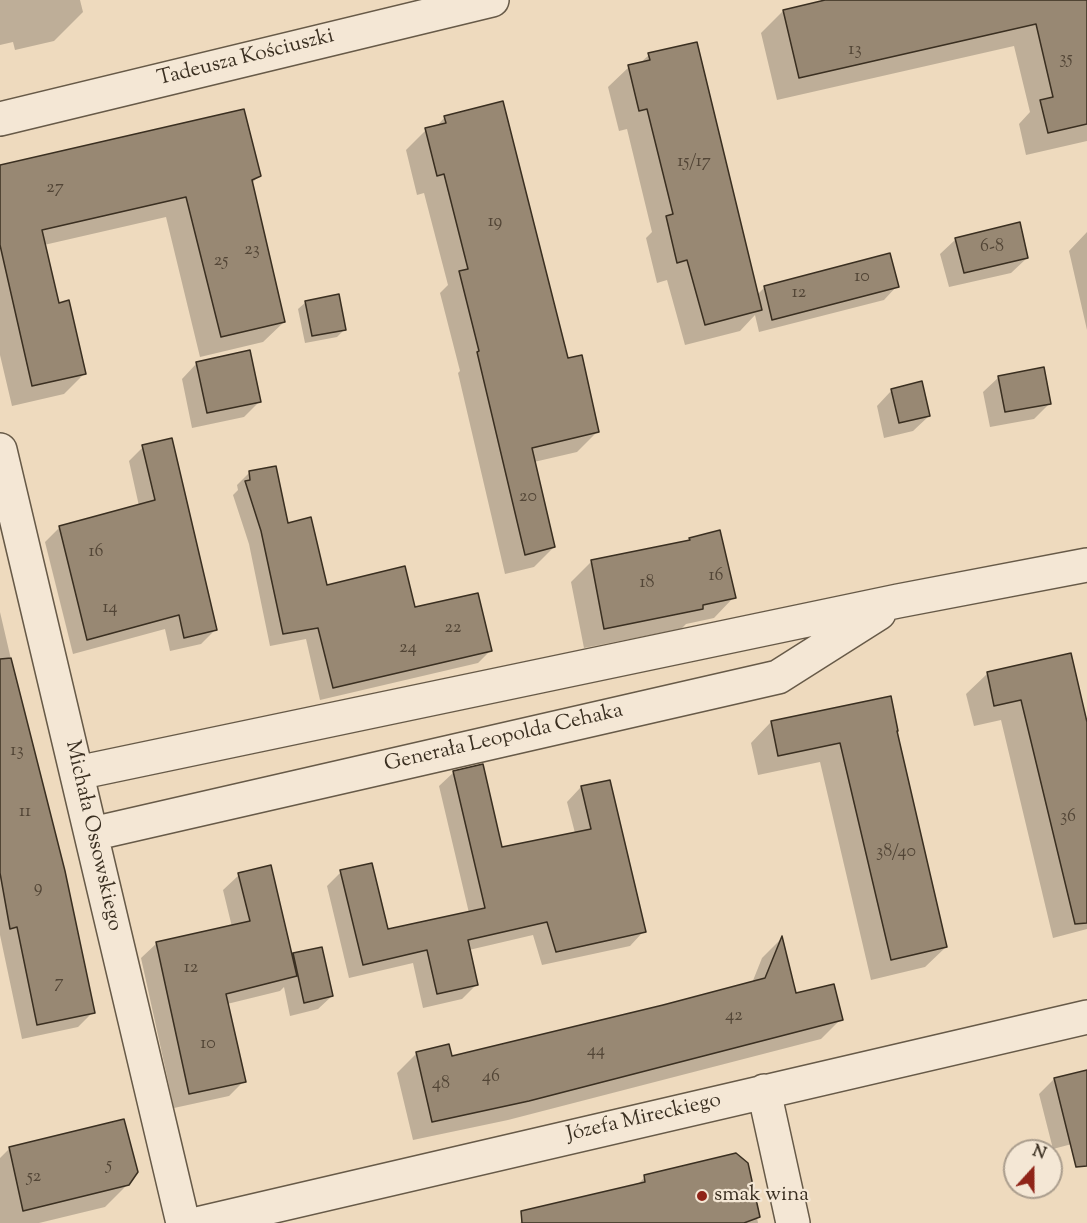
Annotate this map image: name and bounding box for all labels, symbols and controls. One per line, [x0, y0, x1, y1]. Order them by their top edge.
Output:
street label: Tadeusza Kościuszki [155, 25, 337, 93]
house number: 13 [848, 40, 862, 62]
house number: 35 [1059, 49, 1073, 71]
house number: 15/17 [677, 152, 711, 174]
house number: 27 [46, 178, 64, 200]
house number: 19 [488, 212, 502, 234]
house number: 6-8 [980, 237, 1004, 259]
house number: 23 [244, 240, 260, 262]
house number: 25 [214, 251, 228, 273]
house number: 10 [854, 267, 870, 289]
house number: 12 [792, 283, 806, 305]
house number: 20 [519, 487, 537, 509]
house number: 16 [88, 542, 104, 564]
house number: 16 [708, 566, 724, 588]
house number: 18 [639, 573, 655, 595]
house number: 14 [102, 598, 118, 620]
house number: 22 [445, 618, 461, 640]
house number: 24 [399, 638, 417, 660]
street label: Generała Leopolda Cehaka [382, 699, 626, 779]
street label: Michała Ossowskiego [58, 738, 126, 934]
house number: 13 [10, 741, 24, 763]
house number: 11 [19, 802, 31, 824]
house number: 36 [1060, 807, 1076, 829]
house number: 38/40 [876, 842, 916, 864]
house number: 9 [34, 878, 42, 900]
house number: 12 [184, 958, 198, 980]
house number: 7 [54, 973, 64, 995]
house number: 42 [725, 1006, 743, 1028]
house number: 10 [200, 1034, 216, 1056]
house number: 44 [587, 1041, 605, 1063]
house number: 46 [482, 1067, 500, 1089]
house number: 48 [432, 1074, 450, 1096]
street label: Józefa Mireckiego [564, 1089, 724, 1149]
north arrow [1003, 1139, 1063, 1199]
text: N [1029, 1141, 1049, 1167]
house number: 5 [106, 1155, 112, 1177]
house number: 52 [27, 1167, 41, 1189]
place label: smak wina [714, 1183, 809, 1209]
marker: smak wina [695, 1189, 709, 1203]

